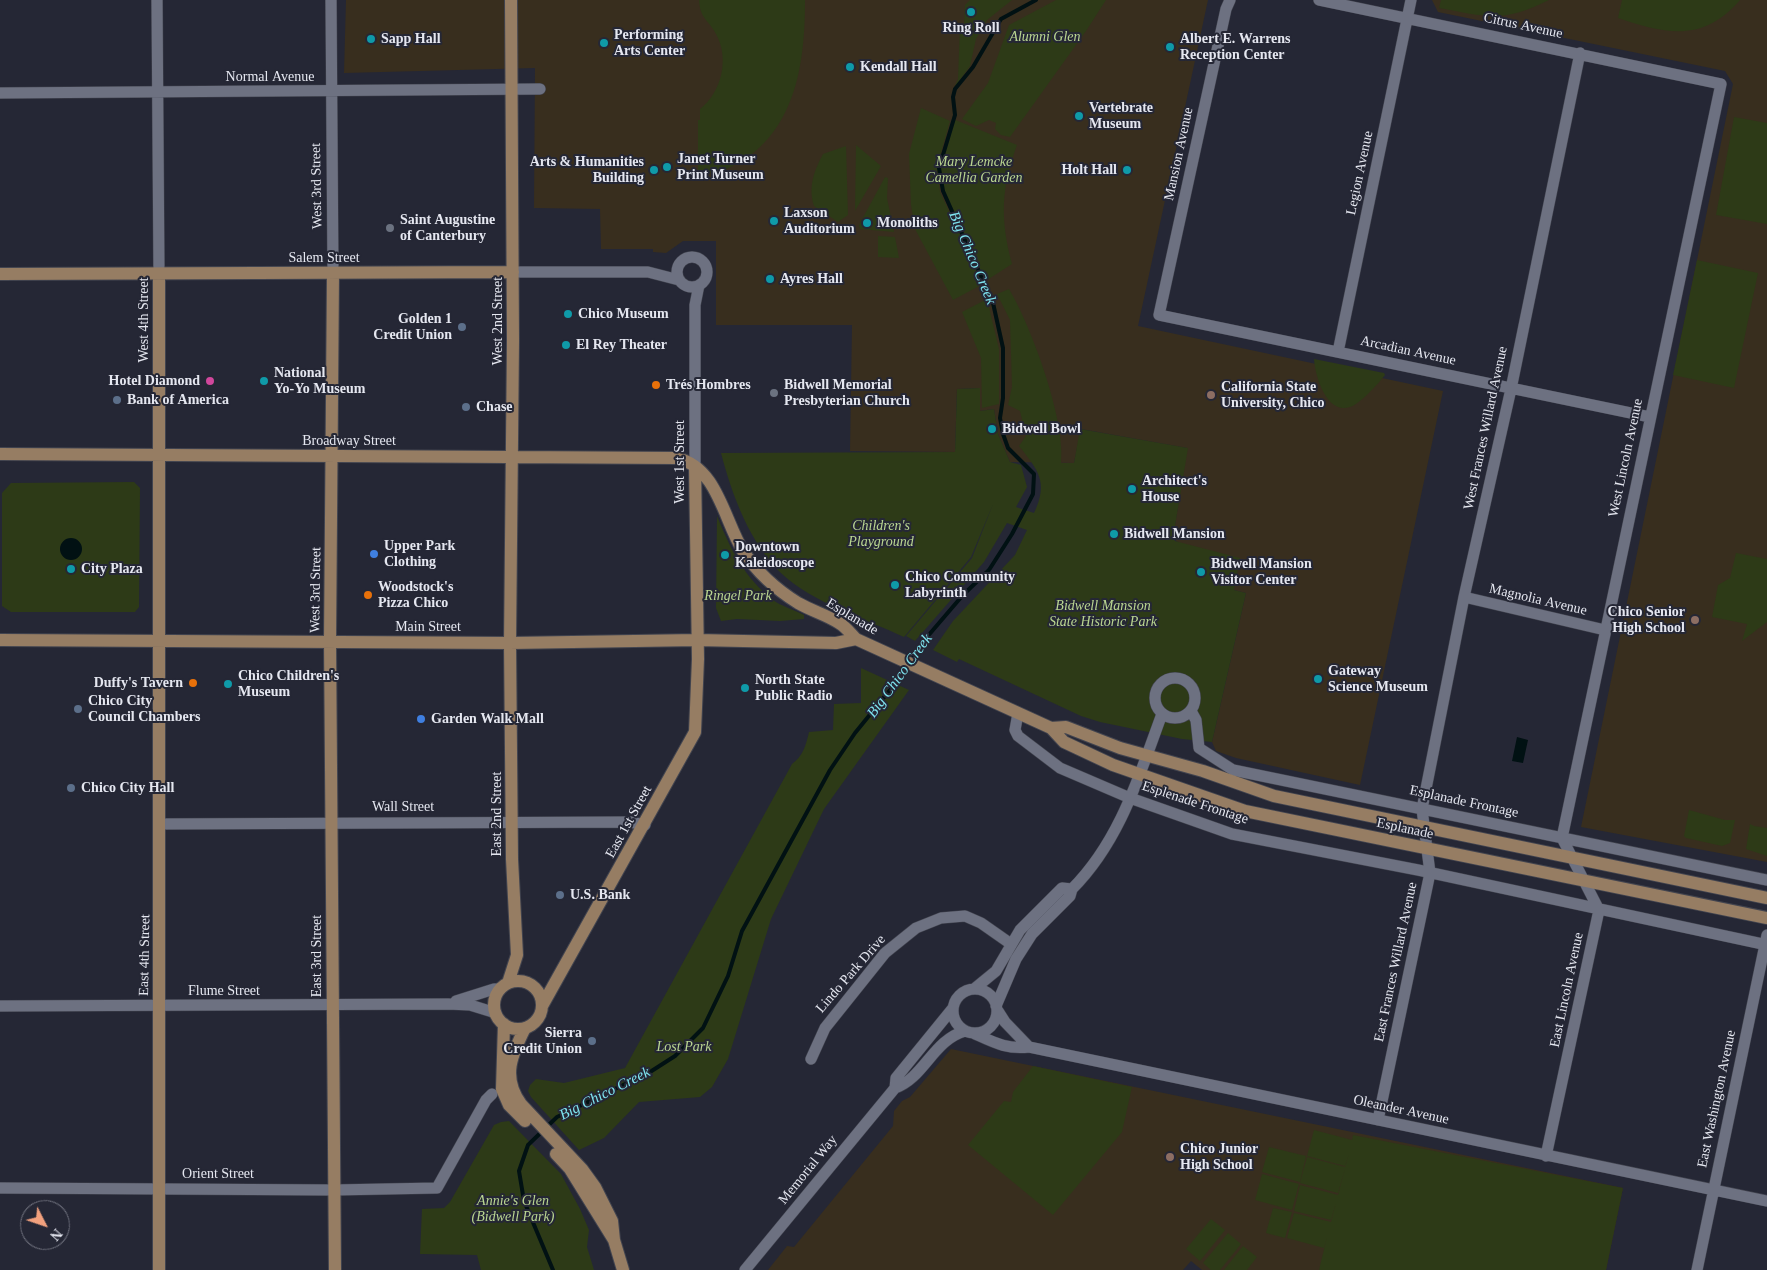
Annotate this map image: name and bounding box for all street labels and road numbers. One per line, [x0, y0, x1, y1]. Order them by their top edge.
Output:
street label: Citrus Avenue [1482, 9, 1564, 43]
street label: Normal Avenue [226, 69, 314, 85]
street label: Mansion Avenue [1161, 106, 1197, 202]
street label: Legion Avenue [1343, 129, 1377, 217]
street label: West 3rd Street [308, 143, 326, 229]
street label: Salem Street [288, 250, 360, 266]
street label: West 4th Street [136, 277, 152, 363]
street label: West 2nd Street [490, 277, 506, 365]
street label: Arcadian Avenue [1359, 333, 1457, 369]
street label: West Frances Willard Avenue [1460, 345, 1512, 511]
street label: West Lincoln Avenue [1605, 397, 1647, 519]
street label: West 1st Street [672, 420, 688, 504]
street label: Broadway Street [302, 433, 396, 449]
street label: West 3rd Street [307, 547, 325, 633]
street label: Magnolia Avenue [1488, 581, 1588, 619]
street label: Esplanade [823, 595, 881, 639]
street label: Main Street [395, 619, 461, 635]
street label: East 2nd Street [489, 772, 505, 856]
street label: Esplenade Frontage [1140, 778, 1250, 828]
street label: Esplanade Frontage [1408, 782, 1520, 822]
street label: East 1st Street [602, 783, 656, 861]
street label: Wall Street [372, 799, 434, 815]
street label: Esplanade [1375, 815, 1435, 843]
street label: East Frances Willard Avenue [1371, 881, 1421, 1043]
street label: East 4th Street [136, 914, 154, 996]
street label: East 3rd Street [309, 915, 325, 997]
street label: East Lincoln Avenue [1547, 931, 1587, 1049]
street label: Lindo Park Drive [813, 932, 889, 1016]
street label: Flume Street [188, 983, 260, 999]
street label: East Washington Avenue [1694, 1029, 1740, 1169]
street label: Oleander Avenue [1352, 1092, 1450, 1128]
street label: Memorial Way [775, 1132, 841, 1208]
street label: Orient Street [182, 1166, 254, 1182]

